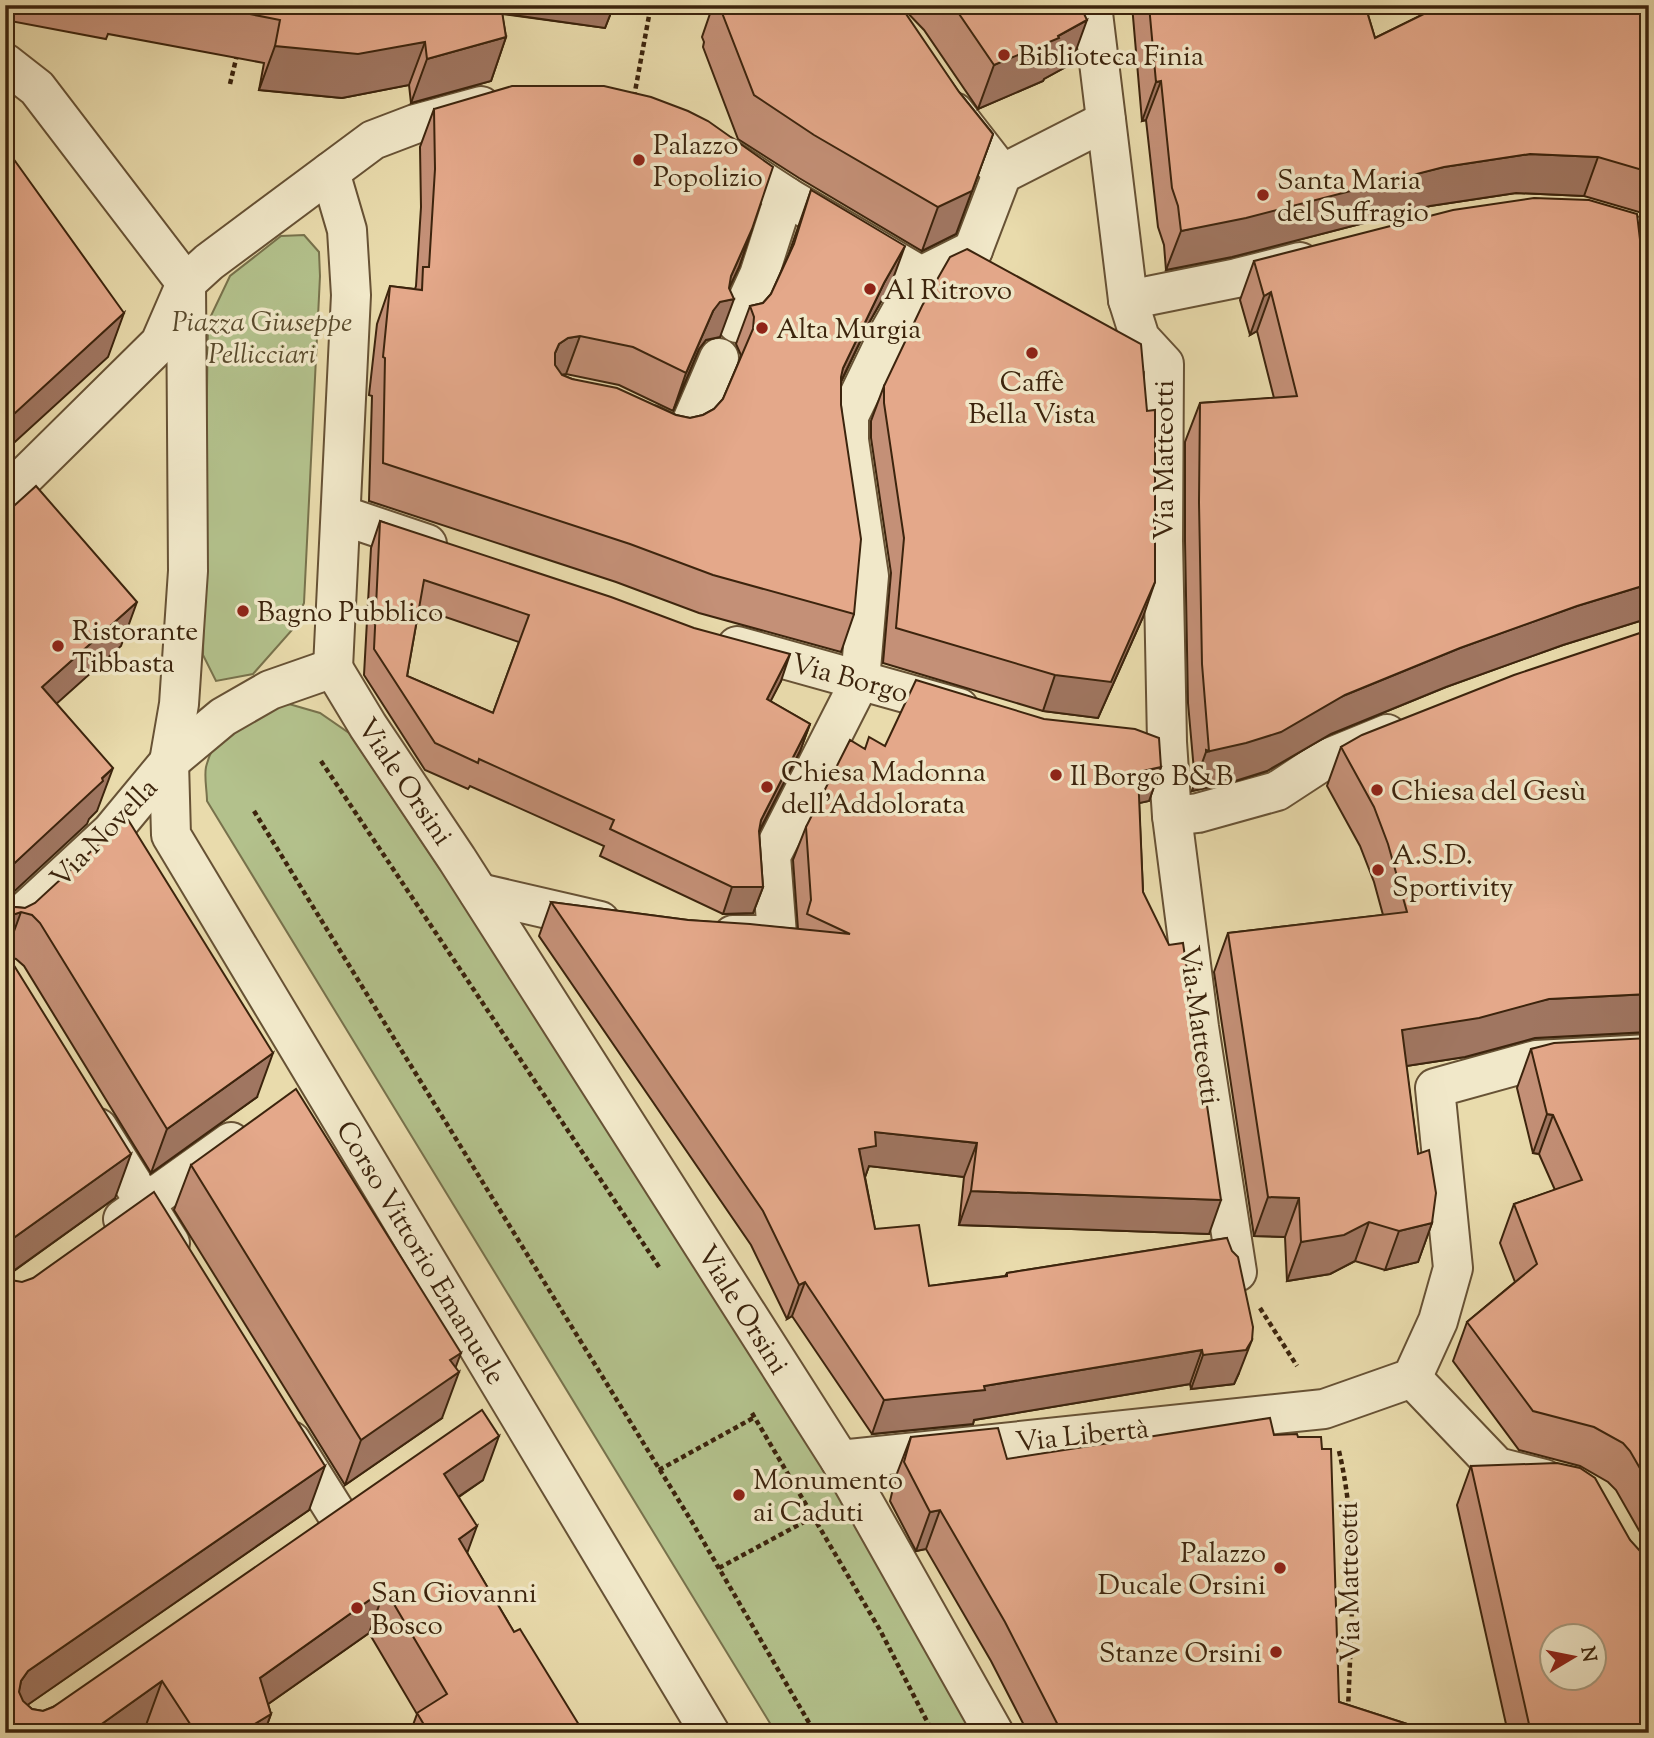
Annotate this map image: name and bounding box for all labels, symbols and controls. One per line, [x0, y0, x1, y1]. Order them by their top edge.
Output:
place label: Biblioteca Finia [1018, 38, 1204, 78]
marker: Biblioteca Finia [996, 47, 1012, 63]
place label: Palazzo Popolizio [653, 127, 763, 199]
marker: Palazzo Popolizio [631, 152, 647, 168]
place label: Santa Maria del Suffragio [1277, 162, 1429, 234]
marker: Santa Maria del Suffragio [1255, 187, 1271, 203]
place label: Al Ritrovo [884, 272, 1012, 312]
marker: Al Ritrovo [862, 281, 878, 297]
park label: Piazza Giuseppe Pellicciari [172, 304, 352, 376]
place label: Alta Murgia [776, 311, 921, 351]
marker: Alta Murgia [754, 320, 770, 336]
marker: Caffè Bella Vista [1024, 345, 1040, 361]
place label: Caffè Bella Vista [968, 364, 1096, 436]
street label: Via Matteotti [1146, 380, 1186, 540]
place label: Bagno Pubblico [257, 594, 443, 634]
marker: Bagno Pubblico [235, 603, 251, 619]
place label: Ristorante Tibbasta [72, 613, 198, 685]
marker: Ristorante Tibbasta [50, 638, 66, 654]
street label: Via Borgo [786, 645, 912, 715]
street label: Viale Orsini [346, 711, 461, 854]
place label: Chiesa Madonna dell'Addolorata [781, 754, 986, 826]
place label: Il Borgo B&B [1070, 758, 1233, 798]
marker: Il Borgo B&B [1048, 767, 1064, 783]
street label: Via Novella [42, 770, 168, 898]
place label: Chiesa del Gesù [1391, 773, 1586, 813]
marker: Chiesa Madonna dell'Addolorata [759, 779, 775, 795]
marker: Chiesa del Gesù [1369, 782, 1385, 798]
place label: A.S.D. Sportivity [1392, 837, 1513, 909]
marker: A.S.D. Sportivity [1370, 862, 1386, 878]
street label: Via Matteotti [1167, 943, 1229, 1108]
street label: Corso Vittorio Emanuele [325, 1114, 514, 1393]
street label: Viale Orsini [686, 1238, 797, 1383]
street label: Via Libertà [1014, 1410, 1151, 1464]
place label: Monumento ai Caduti [753, 1462, 903, 1534]
marker: Monumento ai Caduti [731, 1487, 747, 1503]
street label: Via Matteotti [1330, 1501, 1372, 1663]
place label: Palazzo Ducale Orsini [1098, 1535, 1266, 1607]
marker: Palazzo Ducale Orsini [1272, 1560, 1288, 1576]
place label: San Giovanni Bosco [371, 1575, 537, 1647]
marker: San Giovanni Bosco [349, 1600, 365, 1616]
north arrow [1538, 1622, 1608, 1692]
place label: Stanze Orsini [1099, 1635, 1262, 1675]
marker: Stanze Orsini [1268, 1644, 1284, 1660]
text: N [1573, 1645, 1602, 1664]

